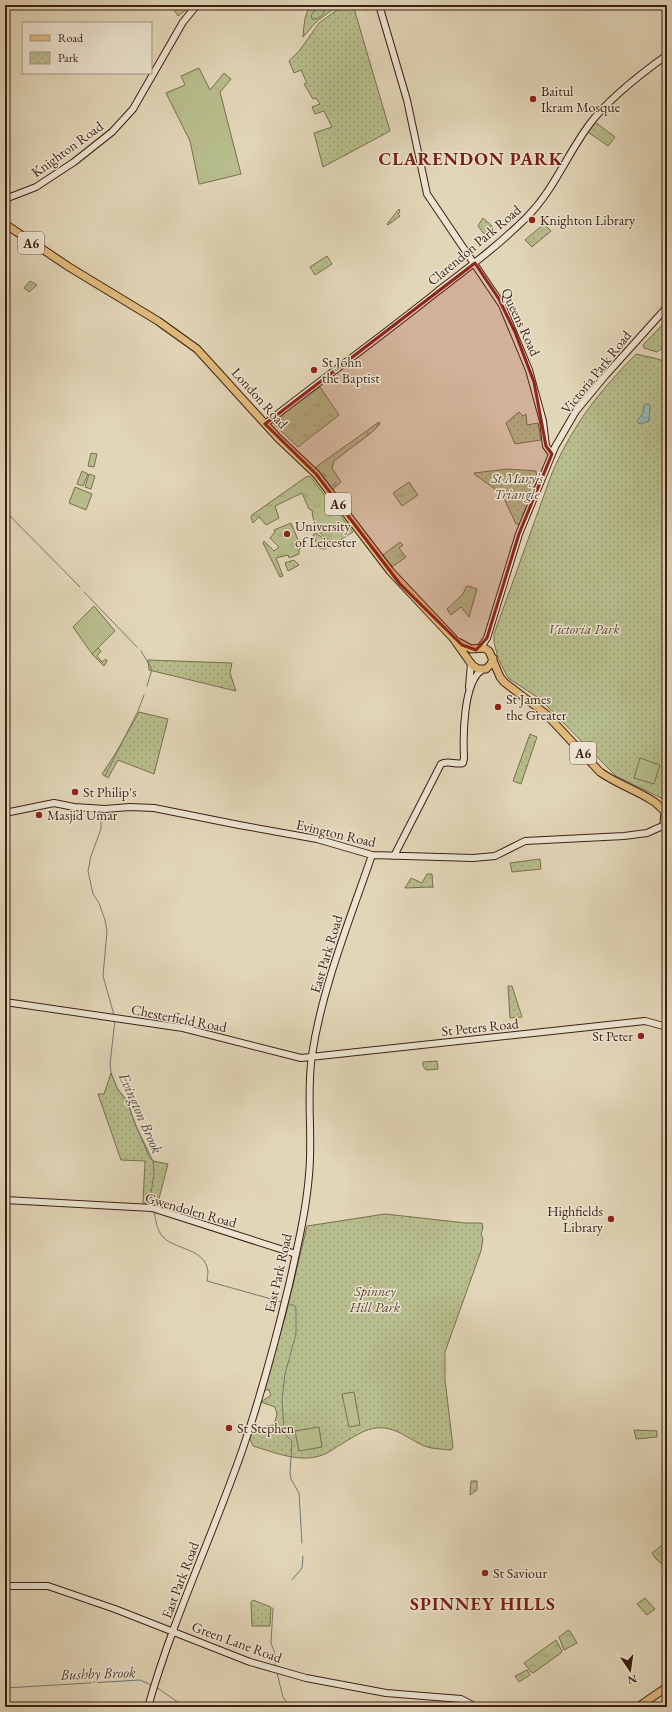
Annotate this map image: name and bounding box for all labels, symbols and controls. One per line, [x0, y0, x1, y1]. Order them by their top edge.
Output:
legend [22, 22, 152, 74]
text: Road [58, 30, 84, 46]
text: Park [58, 50, 79, 66]
place label: Baitul Ikram Mosque [541, 82, 621, 116]
marker: Baitul Ikram Mosque [528, 94, 538, 104]
street label: Knighton Road [28, 116, 107, 181]
district label: CLARENDON PARK [379, 147, 563, 170]
street label: Clarendon Park Road [424, 200, 525, 289]
place label: Knighton Library [540, 211, 636, 229]
marker: Knighton Library [527, 215, 537, 225]
road number: A6 [18, 232, 44, 254]
street label: Queens Road [497, 285, 545, 360]
street label: Victoria Park Road [557, 326, 636, 417]
place label: St John the Baptist [322, 353, 380, 387]
street label: London Road [228, 364, 293, 433]
marker: St John the Baptist [309, 365, 319, 375]
park label: St Mary’s Triangle [490, 469, 543, 503]
road number: A6 [325, 493, 351, 515]
place label: University of Leicester [295, 517, 357, 551]
marker: University of Leicester [282, 529, 292, 539]
park label: Victoria Park [548, 620, 620, 638]
place label: St James the Greater [506, 690, 567, 724]
marker: St James the Greater [493, 702, 503, 712]
road number: A6 [570, 742, 596, 764]
place label: St Philip's [83, 783, 137, 801]
marker: St Philip's [70, 787, 80, 797]
place label: Masjid Umar [47, 806, 118, 824]
marker: Masjid Umar [34, 810, 44, 820]
street label: Evington Road [294, 815, 379, 851]
street label: East Park Road [306, 912, 347, 995]
street label: Chesterfield Road [130, 1000, 229, 1036]
street label: St Peters Road [441, 1014, 520, 1040]
place label: St Peter [592, 1027, 633, 1045]
marker: St Peter [636, 1031, 646, 1041]
water label: Evington Brook [114, 1069, 167, 1156]
street label: Gwendolen Road [143, 1188, 240, 1232]
place label: Highfields Library [547, 1202, 604, 1236]
marker: Highfields Library [606, 1214, 616, 1224]
street label: East Park Road [260, 1231, 296, 1314]
park label: Spinney Hill Park [349, 1282, 401, 1316]
place label: St Stephen [237, 1419, 295, 1437]
marker: St Stephen [224, 1423, 234, 1433]
street label: East Park Road [157, 1538, 203, 1621]
place label: St Saviour [493, 1564, 547, 1582]
marker: St Saviour [480, 1568, 490, 1578]
district label: SPINNEY HILLS [410, 1592, 556, 1615]
street label: Green Lane Road [189, 1617, 285, 1667]
north arrow [610, 1650, 650, 1690]
water label: Bushby Brook [59, 1662, 136, 1684]
text: N [626, 1672, 638, 1688]

